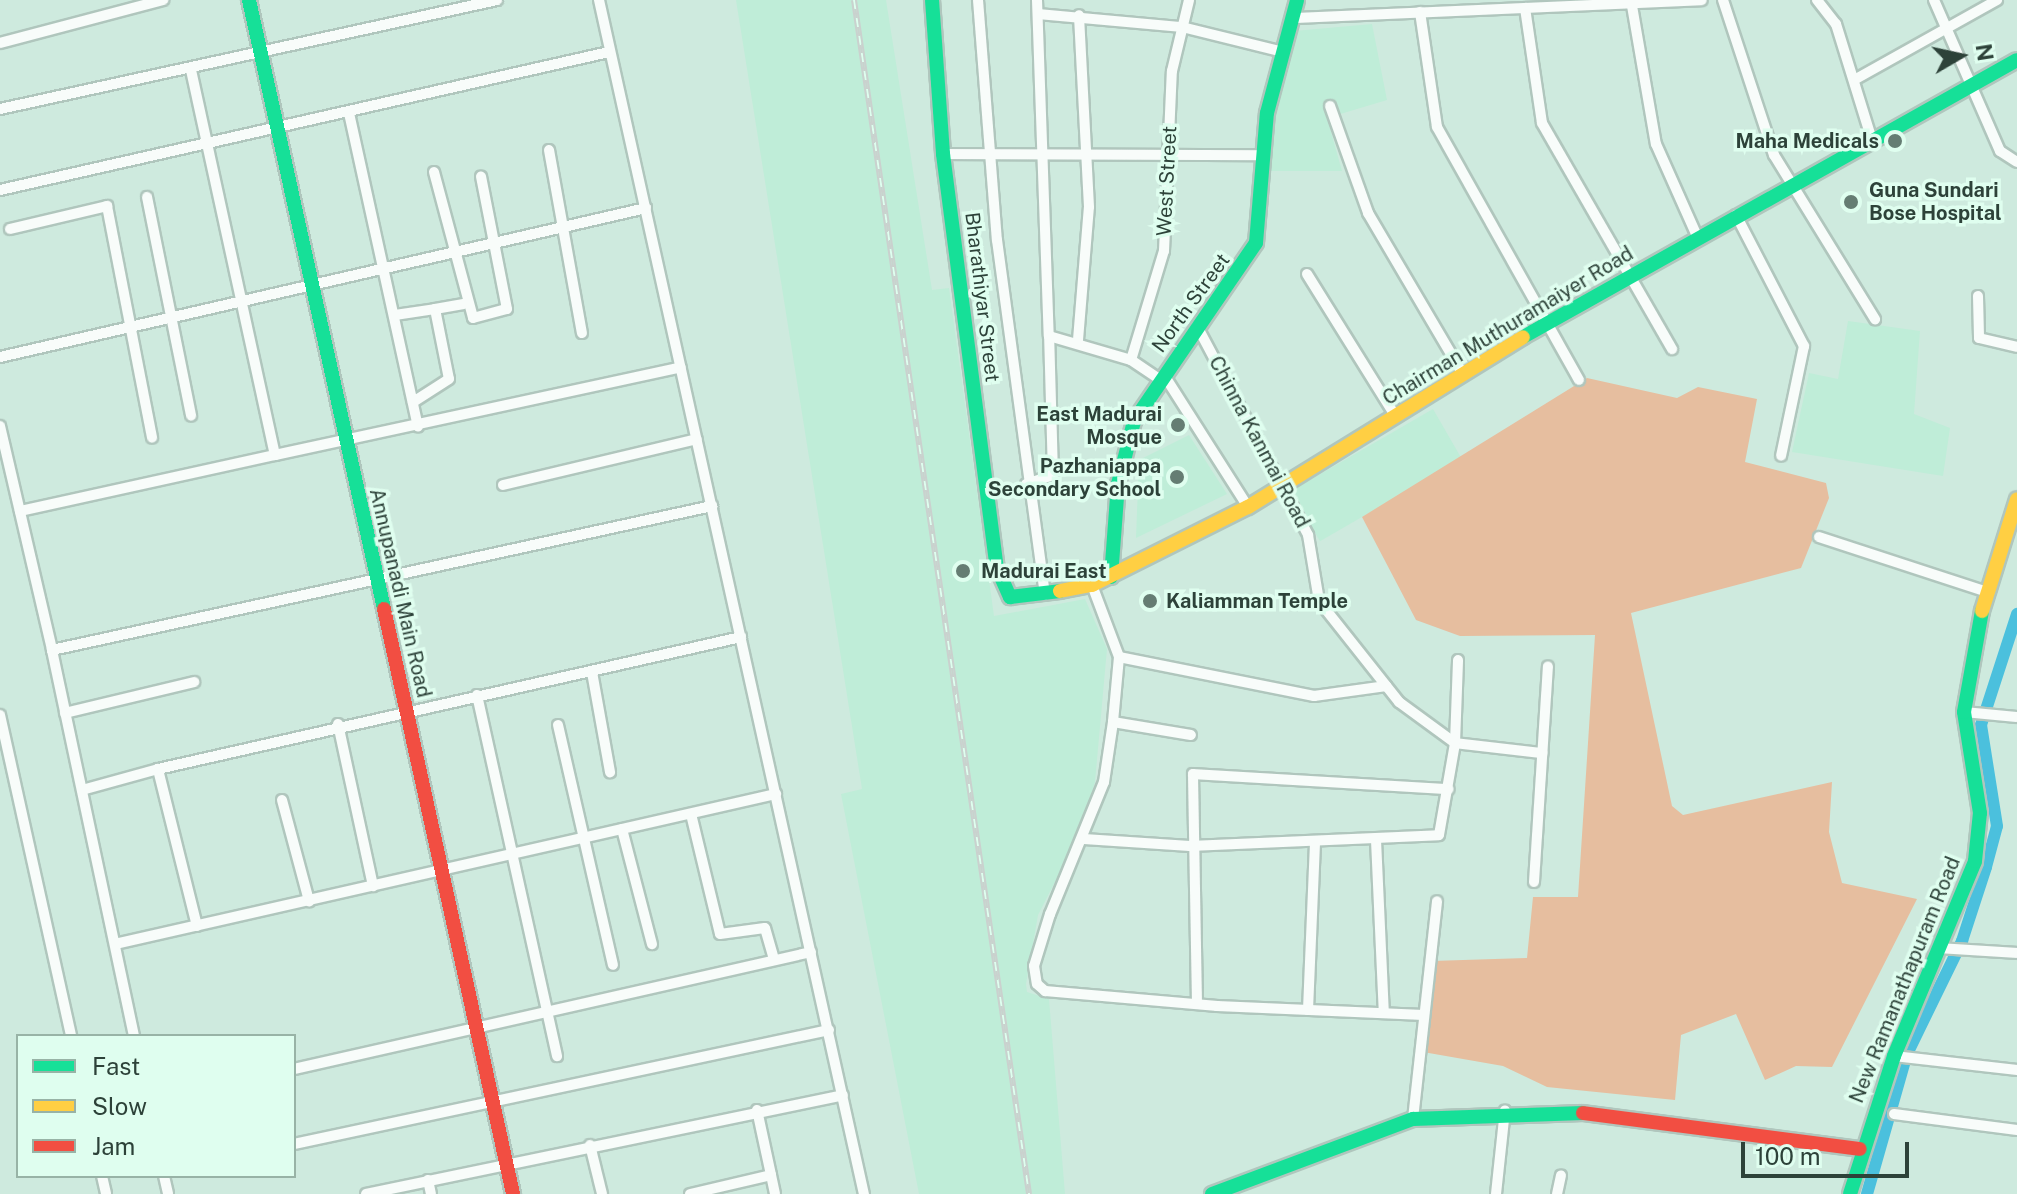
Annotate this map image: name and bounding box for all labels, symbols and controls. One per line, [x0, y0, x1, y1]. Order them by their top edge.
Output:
north arrow [1921, 16, 2001, 96]
text: N [1971, 42, 1999, 63]
street label: West Street [1152, 125, 1182, 237]
place label: Maha Medicals [1735, 129, 1879, 153]
marker: Maha Medicals [1886, 132, 1904, 150]
place label: Guna Sundari Bose Hospital [1869, 178, 2002, 225]
marker: Guna Sundari Bose Hospital [1840, 191, 1862, 213]
street label: Bharathiyar Street [960, 211, 1004, 383]
street label: Chairman Muthuramaiyer Road [1378, 242, 1638, 410]
street label: North Street [1147, 249, 1235, 357]
street label: Chinna Kanmai Road [1204, 352, 1314, 532]
place label: East Madurai Mosque [1036, 402, 1162, 449]
marker: East Madurai Mosque [1169, 416, 1187, 434]
place label: Pazhaniappa Secondary School [988, 454, 1161, 501]
marker: Pazhaniappa Secondary School [1168, 468, 1186, 486]
street label: Annupanadi Main Road [364, 486, 436, 700]
place label: Madurai East [981, 559, 1107, 583]
marker: Madurai East [952, 560, 974, 582]
place label: Kaliamman Temple [1166, 589, 1348, 613]
marker: Kaliamman Temple [1141, 592, 1159, 610]
street label: New Ramanathapuram Road [1845, 853, 1965, 1107]
legend [16, 1034, 296, 1178]
text: Fast [92, 1052, 140, 1080]
text: Slow [92, 1092, 147, 1120]
scale bar [1745, 1126, 1913, 1176]
text: Jam [92, 1132, 135, 1160]
text: 100 m [1755, 1142, 1821, 1170]

